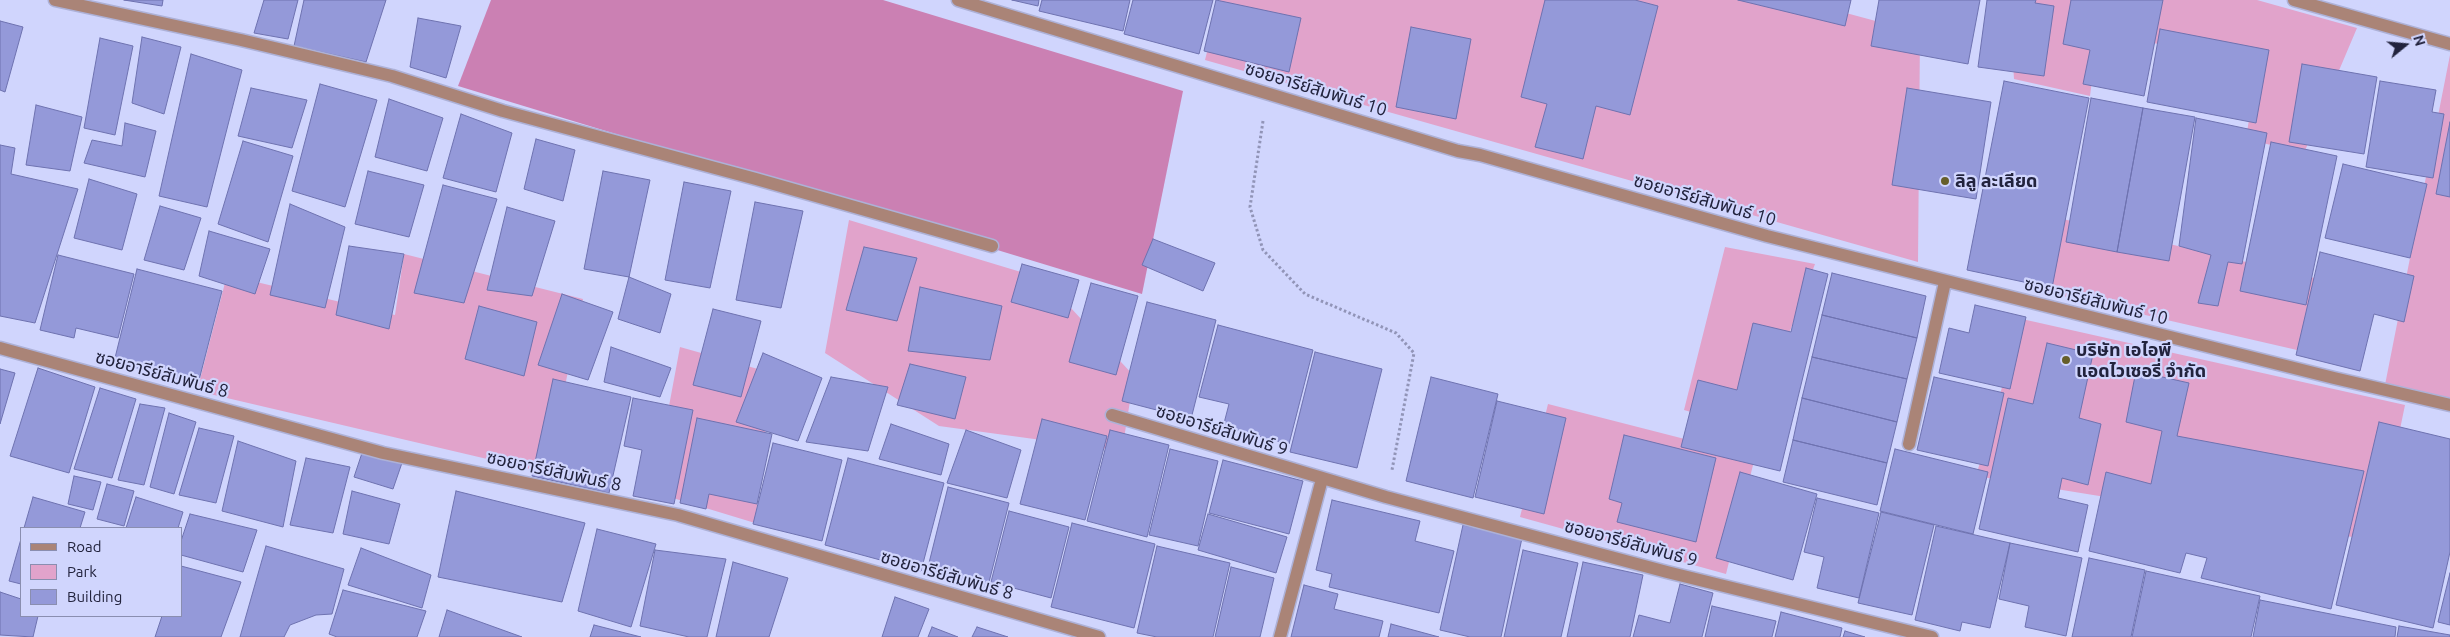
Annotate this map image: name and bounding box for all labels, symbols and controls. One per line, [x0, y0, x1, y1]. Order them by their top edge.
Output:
north arrow [2380, 20, 2430, 70]
text: N [2410, 33, 2429, 48]
street label: ซอยอารีย์สัมพันธ์ 10 [1242, 57, 1390, 121]
street label: ซอยอารีย์สัมพันธ์ 10 [1631, 169, 1779, 231]
place label: ลิลู ละเลียด [1955, 170, 2038, 192]
marker: ลิลู ละเลียด [1939, 175, 1951, 187]
street label: ซอยอารีย์สัมพันธ์ 10 [2022, 273, 2170, 329]
place label: บริษัท เอไอพี แอดไวเซอรี่ จำกัด [2076, 339, 2206, 382]
street label: ซอยอารีย์สัมพันธ์ 8 [93, 346, 231, 402]
marker: บริษัท เอไอพี แอดไวเซอรี่ จำกัด [2060, 354, 2072, 366]
street label: ซอยอารีย์สัมพันธ์ 9 [1153, 400, 1291, 460]
street label: ซอยอารีย์สัมพันธ์ 8 [485, 446, 623, 496]
street label: ซอยอารีย์สัมพันธ์ 9 [1562, 515, 1700, 571]
legend [20, 527, 182, 617]
text: Road [67, 538, 102, 555]
street label: ซอยอารีย์สัมพันธ์ 8 [878, 546, 1016, 604]
text: Park [67, 563, 97, 580]
text: Building [67, 588, 122, 605]

